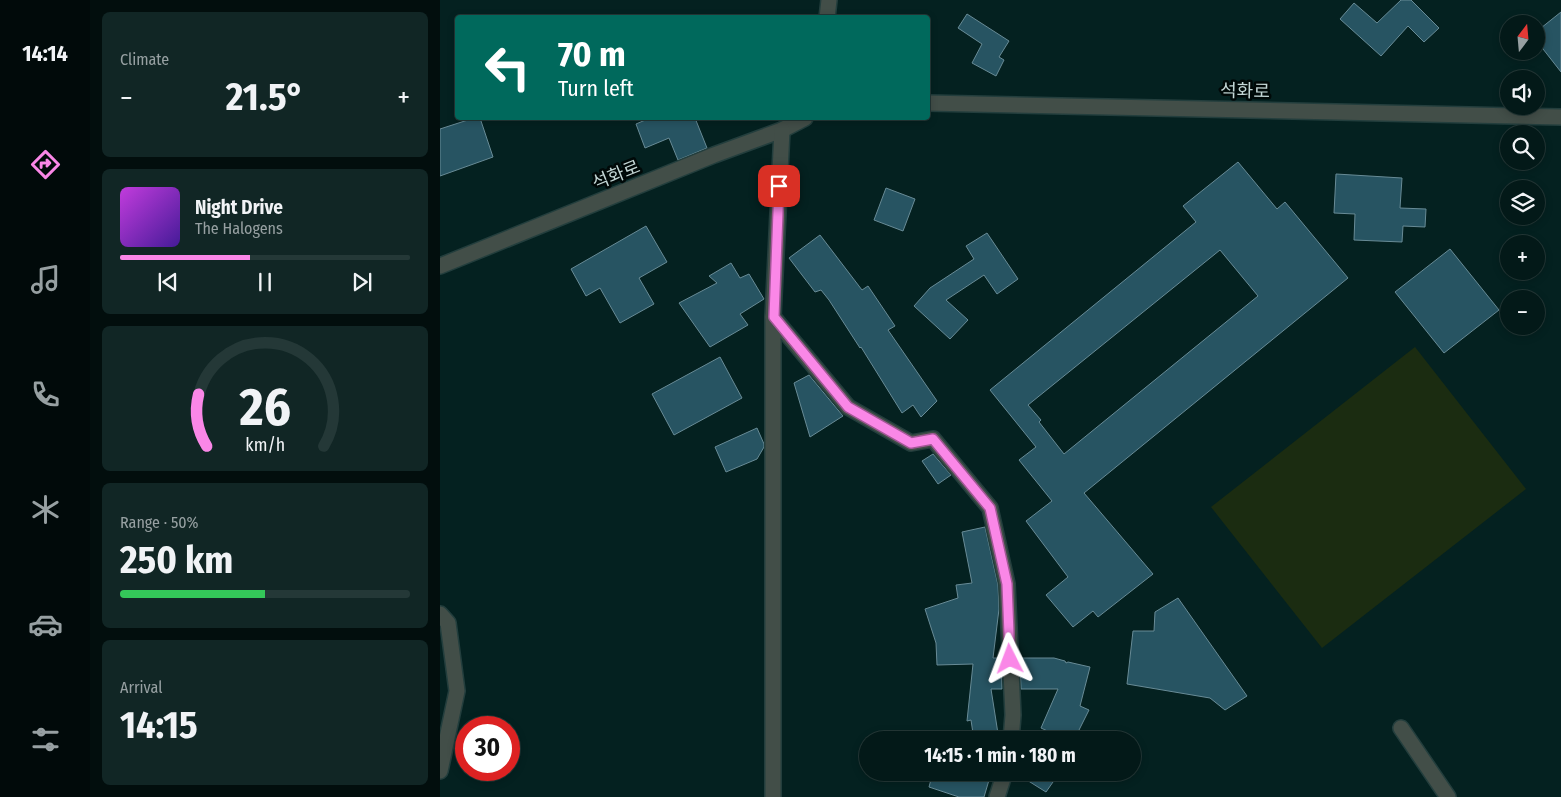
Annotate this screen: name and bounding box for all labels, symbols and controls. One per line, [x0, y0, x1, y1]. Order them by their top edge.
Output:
north arrow [1500, 15, 1545, 60]
map controls [1500, 15, 1545, 335]
text: 70 m [558, 33, 626, 75]
icon: left [475, 35, 540, 100]
text: 14:14 [22, 40, 68, 67]
text: Climate [120, 50, 169, 69]
button: sound [1500, 70, 1545, 115]
text: 21.5° [226, 74, 304, 120]
text: Turn left [558, 75, 634, 102]
street label: 석화로 [1220, 80, 1270, 102]
text: − [120, 81, 133, 114]
text: + [397, 81, 410, 114]
button: search [1500, 125, 1545, 170]
icon: directions [28, 147, 63, 182]
street label: 석화로 [589, 155, 643, 195]
pin [758, 165, 800, 207]
icon: arrive [765, 172, 793, 200]
button: layers [1500, 180, 1545, 225]
text: Night Drive [195, 196, 283, 219]
text: The Halogens [195, 219, 283, 238]
button: + [1500, 235, 1545, 280]
icon: music [28, 262, 63, 297]
icon: previous [154, 268, 182, 296]
icon: pause [251, 268, 279, 296]
icon: next [348, 268, 376, 296]
button: − [1500, 290, 1545, 335]
text: 26 [238, 376, 291, 439]
icon: phone [28, 377, 63, 412]
text: km/h [245, 434, 285, 456]
icon: climate [28, 492, 63, 527]
text: Range · 50% [120, 513, 199, 532]
text: 250 km [120, 537, 233, 583]
icon: car [28, 607, 63, 642]
position arrow [983, 632, 1035, 684]
text: Arrival [120, 678, 162, 697]
text: 14:15 [120, 702, 198, 748]
speed limit sign: 30 [455, 716, 520, 781]
icon: filters [28, 722, 63, 757]
text: 14:15 · 1 min · 180 m [924, 744, 1076, 767]

